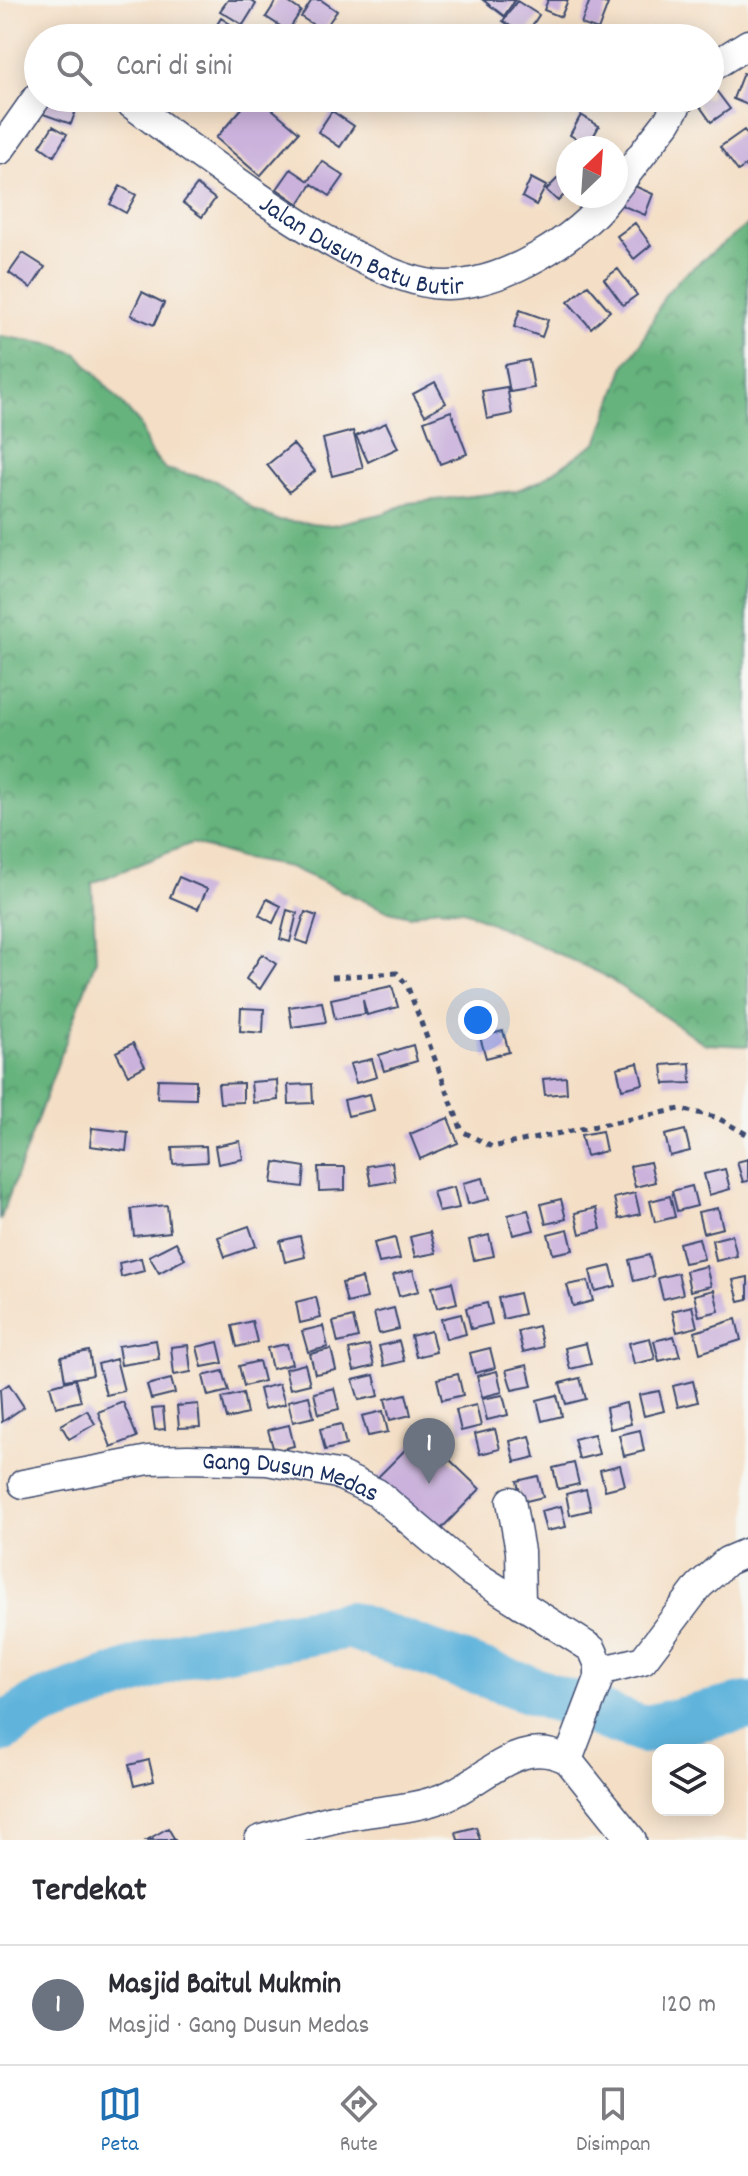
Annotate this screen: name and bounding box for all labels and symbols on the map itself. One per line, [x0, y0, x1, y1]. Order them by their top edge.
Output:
north arrow [556, 136, 628, 208]
street label: Jalan Dusun Batu Butir [251, 187, 466, 307]
your location [458, 1000, 498, 1040]
pin: 1 [403, 1418, 455, 1484]
street label: Gang Dusun Medas [201, 1444, 384, 1513]

